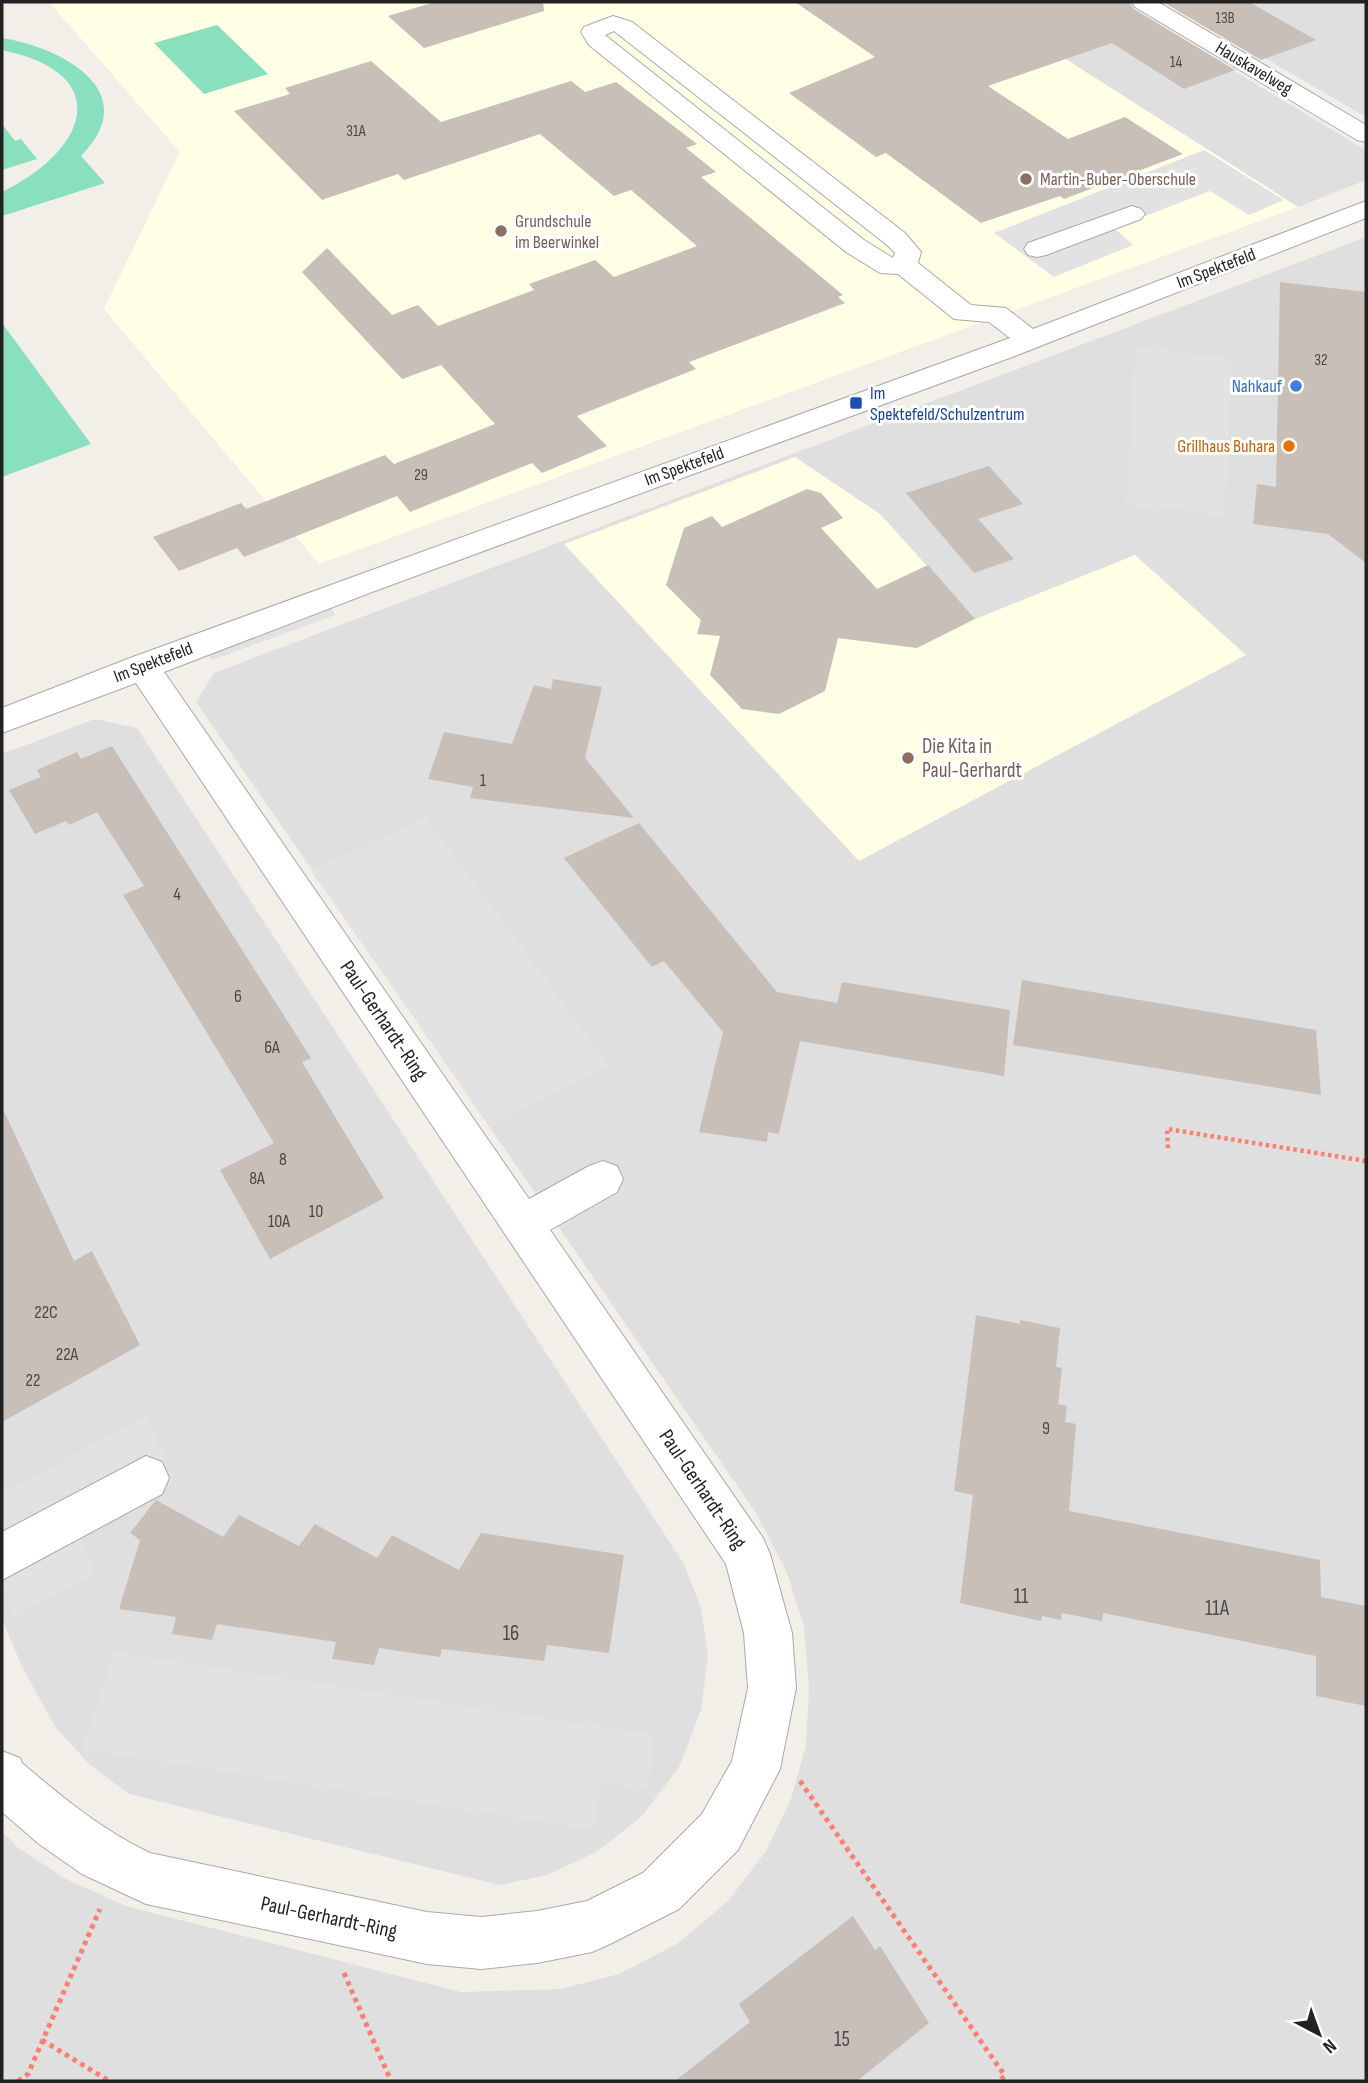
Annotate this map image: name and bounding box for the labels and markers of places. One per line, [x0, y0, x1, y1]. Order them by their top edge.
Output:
place label: Martin-Buber-Oberschule [1040, 169, 1196, 190]
marker: Martin-Buber-Oberschule [1018, 171, 1034, 187]
place label: Grundschule im Beerwinkel [515, 211, 599, 253]
marker: Grundschule im Beerwinkel [493, 223, 509, 239]
place label: Nahkauf [1232, 376, 1283, 397]
marker: Nahkauf [1288, 378, 1304, 394]
place label: Im Spektefeld/Schulzentrum [870, 383, 1025, 425]
marker: Im Spektefeld/Schulzentrum [848, 395, 864, 411]
place label: Grillhaus Buhara [1177, 436, 1275, 457]
marker: Grillhaus Buhara [1281, 438, 1297, 454]
place label: Die Kita in Paul-Gerhardt [922, 734, 1022, 783]
marker: Die Kita in Paul-Gerhardt [900, 750, 916, 766]

